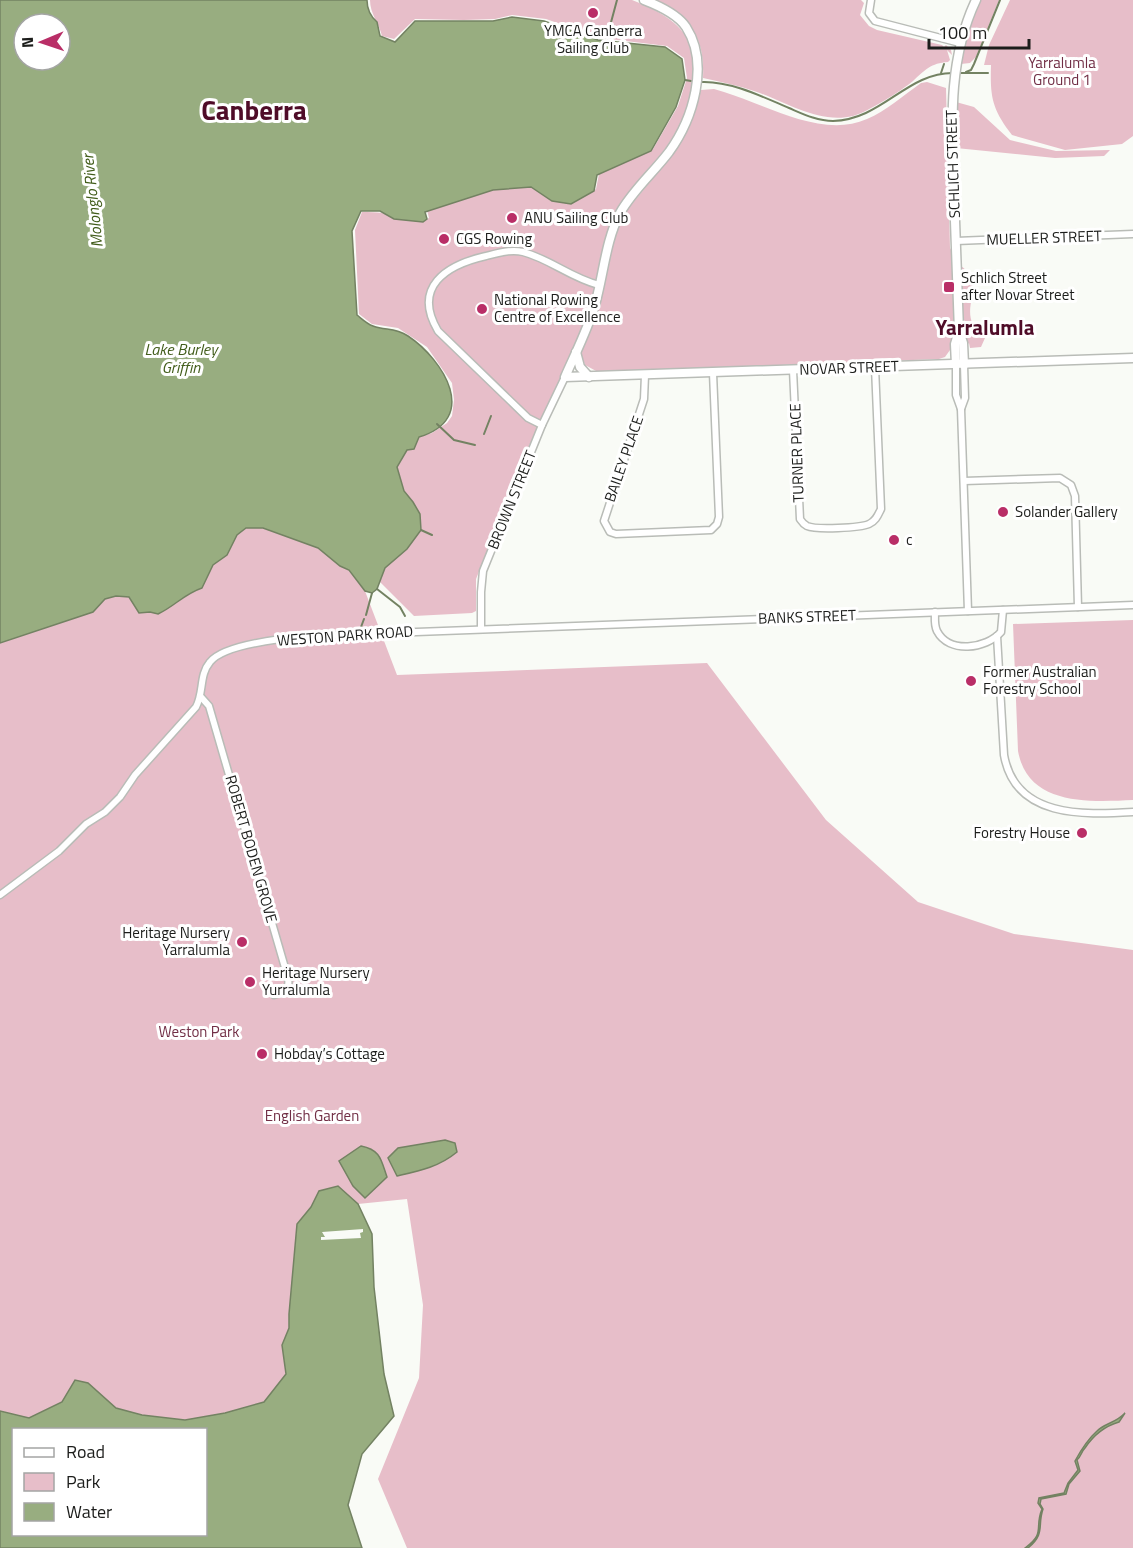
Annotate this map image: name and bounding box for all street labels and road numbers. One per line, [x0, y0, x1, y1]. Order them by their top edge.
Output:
street label: SCHLICH STREET [939, 109, 966, 219]
street label: MUELLER STREET [986, 224, 1102, 251]
street label: NOVAR STREET [799, 354, 899, 381]
street label: TURNER PLACE [783, 403, 810, 503]
street label: BAILEY PLACE [598, 413, 649, 505]
street label: BROWN STREET [481, 447, 542, 553]
street label: BANKS STREET [758, 603, 856, 630]
street label: WESTON PARK ROAD [276, 619, 414, 652]
street label: ROBERT BODEN GROVE [219, 772, 284, 925]

